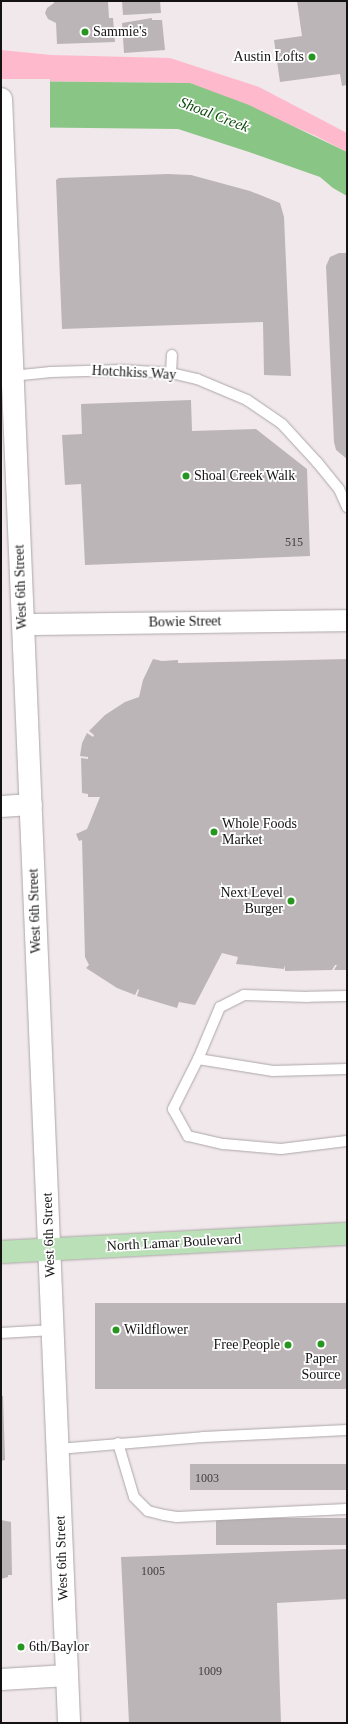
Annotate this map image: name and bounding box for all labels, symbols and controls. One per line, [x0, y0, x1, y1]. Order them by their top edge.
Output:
place label: Sammie's [93, 24, 147, 40]
marker: Sammie's [80, 27, 90, 37]
place label: Austin Lofts [234, 49, 304, 65]
marker: Austin Lofts [307, 52, 317, 62]
water label: Shoal Creek [177, 93, 251, 137]
street label: Hotchkiss Way [91, 362, 177, 384]
place label: Shoal Creek Walk [194, 468, 296, 484]
marker: Shoal Creek Walk [181, 471, 191, 481]
house number: 515 [285, 536, 303, 550]
street label: West 6th Street [11, 544, 31, 630]
street label: Bowie Street [149, 613, 221, 631]
place label: Whole Foods Market [222, 816, 297, 848]
marker: Whole Foods Market [209, 827, 219, 837]
street label: West 6th Street [25, 868, 45, 954]
place label: Next Level Burger [220, 885, 283, 918]
marker: Next Level Burger [286, 896, 296, 906]
street label: West 6th Street [39, 1192, 59, 1278]
street label: North Lamar Boulevard [106, 1231, 242, 1255]
place label: Wildflower [124, 1322, 188, 1338]
marker: Wildflower [111, 1325, 121, 1335]
place label: Free People [214, 1337, 280, 1353]
marker: Paper Source [316, 1339, 326, 1349]
marker: Free People [283, 1340, 293, 1350]
place label: Paper Source [302, 1351, 340, 1384]
house number: 1003 [195, 1472, 219, 1486]
street label: West 6th Street [52, 1515, 72, 1601]
house number: 1005 [141, 1565, 165, 1579]
place label: 6th/Baylor [29, 1639, 89, 1655]
marker: 6th/Baylor [16, 1642, 26, 1652]
house number: 1009 [198, 1665, 222, 1679]

